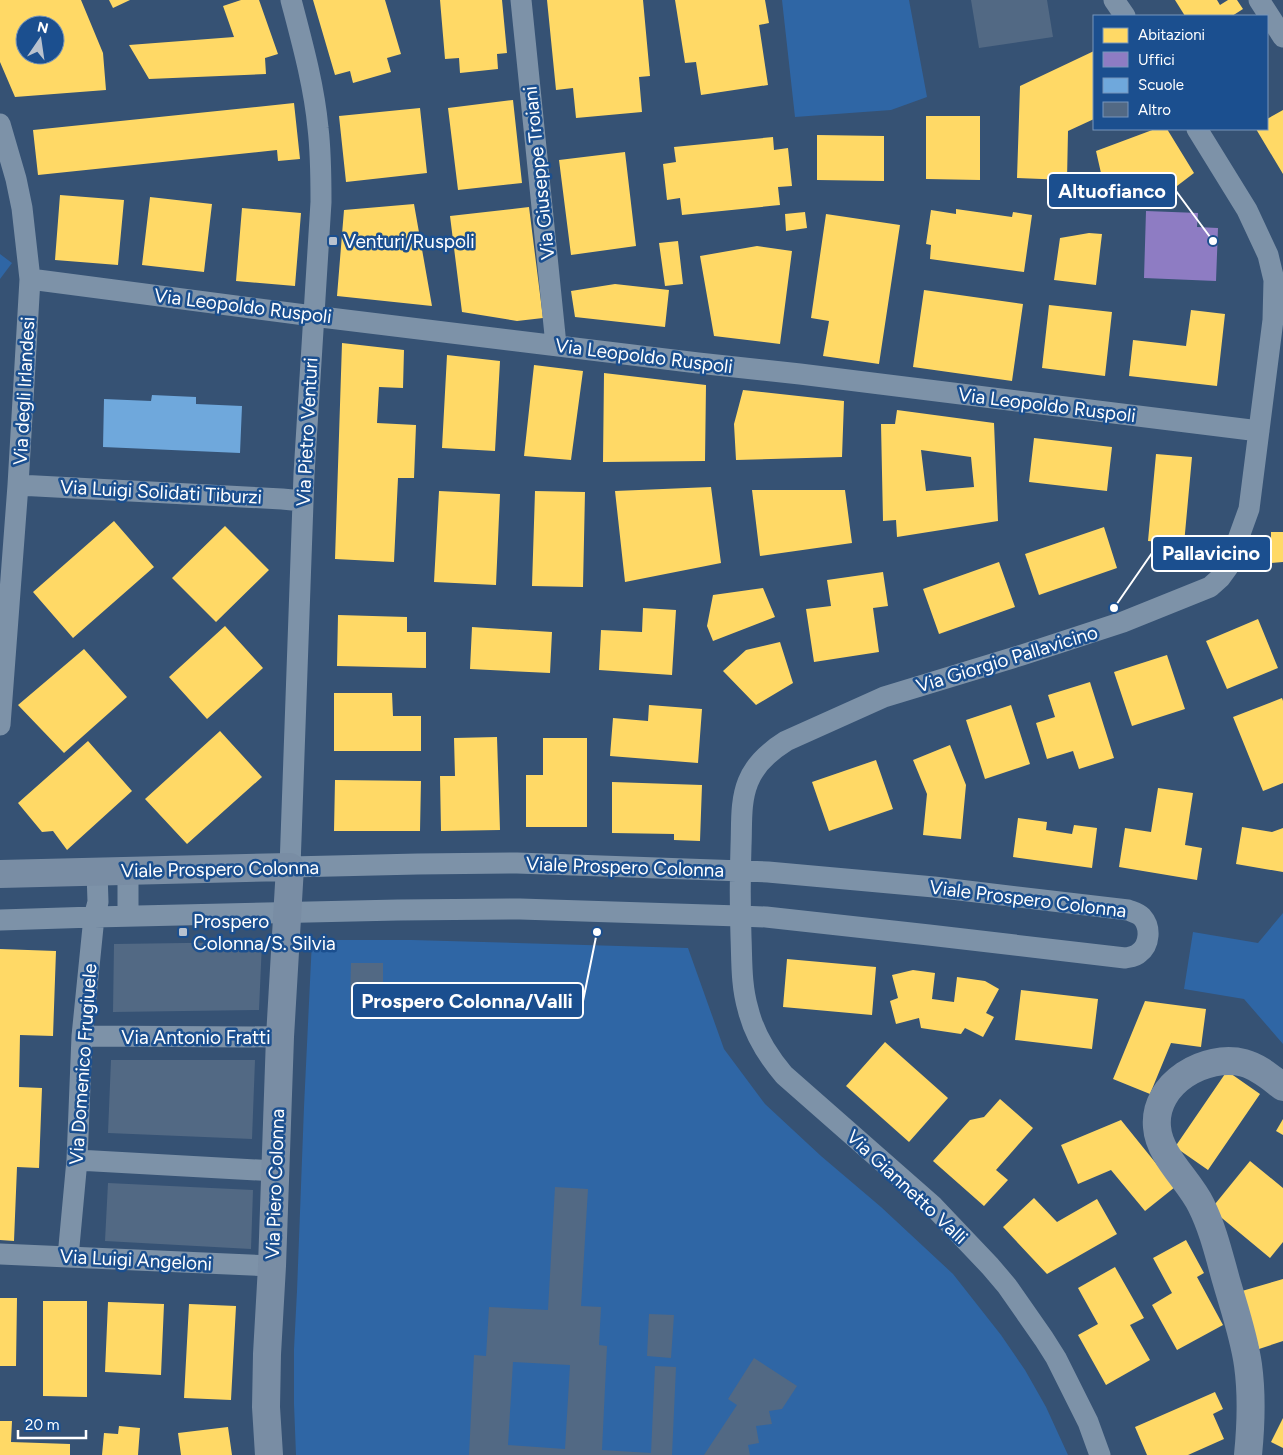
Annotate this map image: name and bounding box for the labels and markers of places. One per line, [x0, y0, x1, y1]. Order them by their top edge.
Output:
callout: Altuofianco [1048, 173, 1176, 208]
place label: Venturi/Ruspoli [343, 230, 475, 253]
marker: Venturi/Ruspoli [327, 235, 339, 247]
callout: Pallavicino [1152, 536, 1271, 571]
place label: Prospero Colonna/S. Silvia [193, 910, 336, 955]
marker: Prospero Colonna/S. Silvia [177, 926, 189, 938]
callout: Prospero Colonna/Valli [352, 983, 583, 1018]

